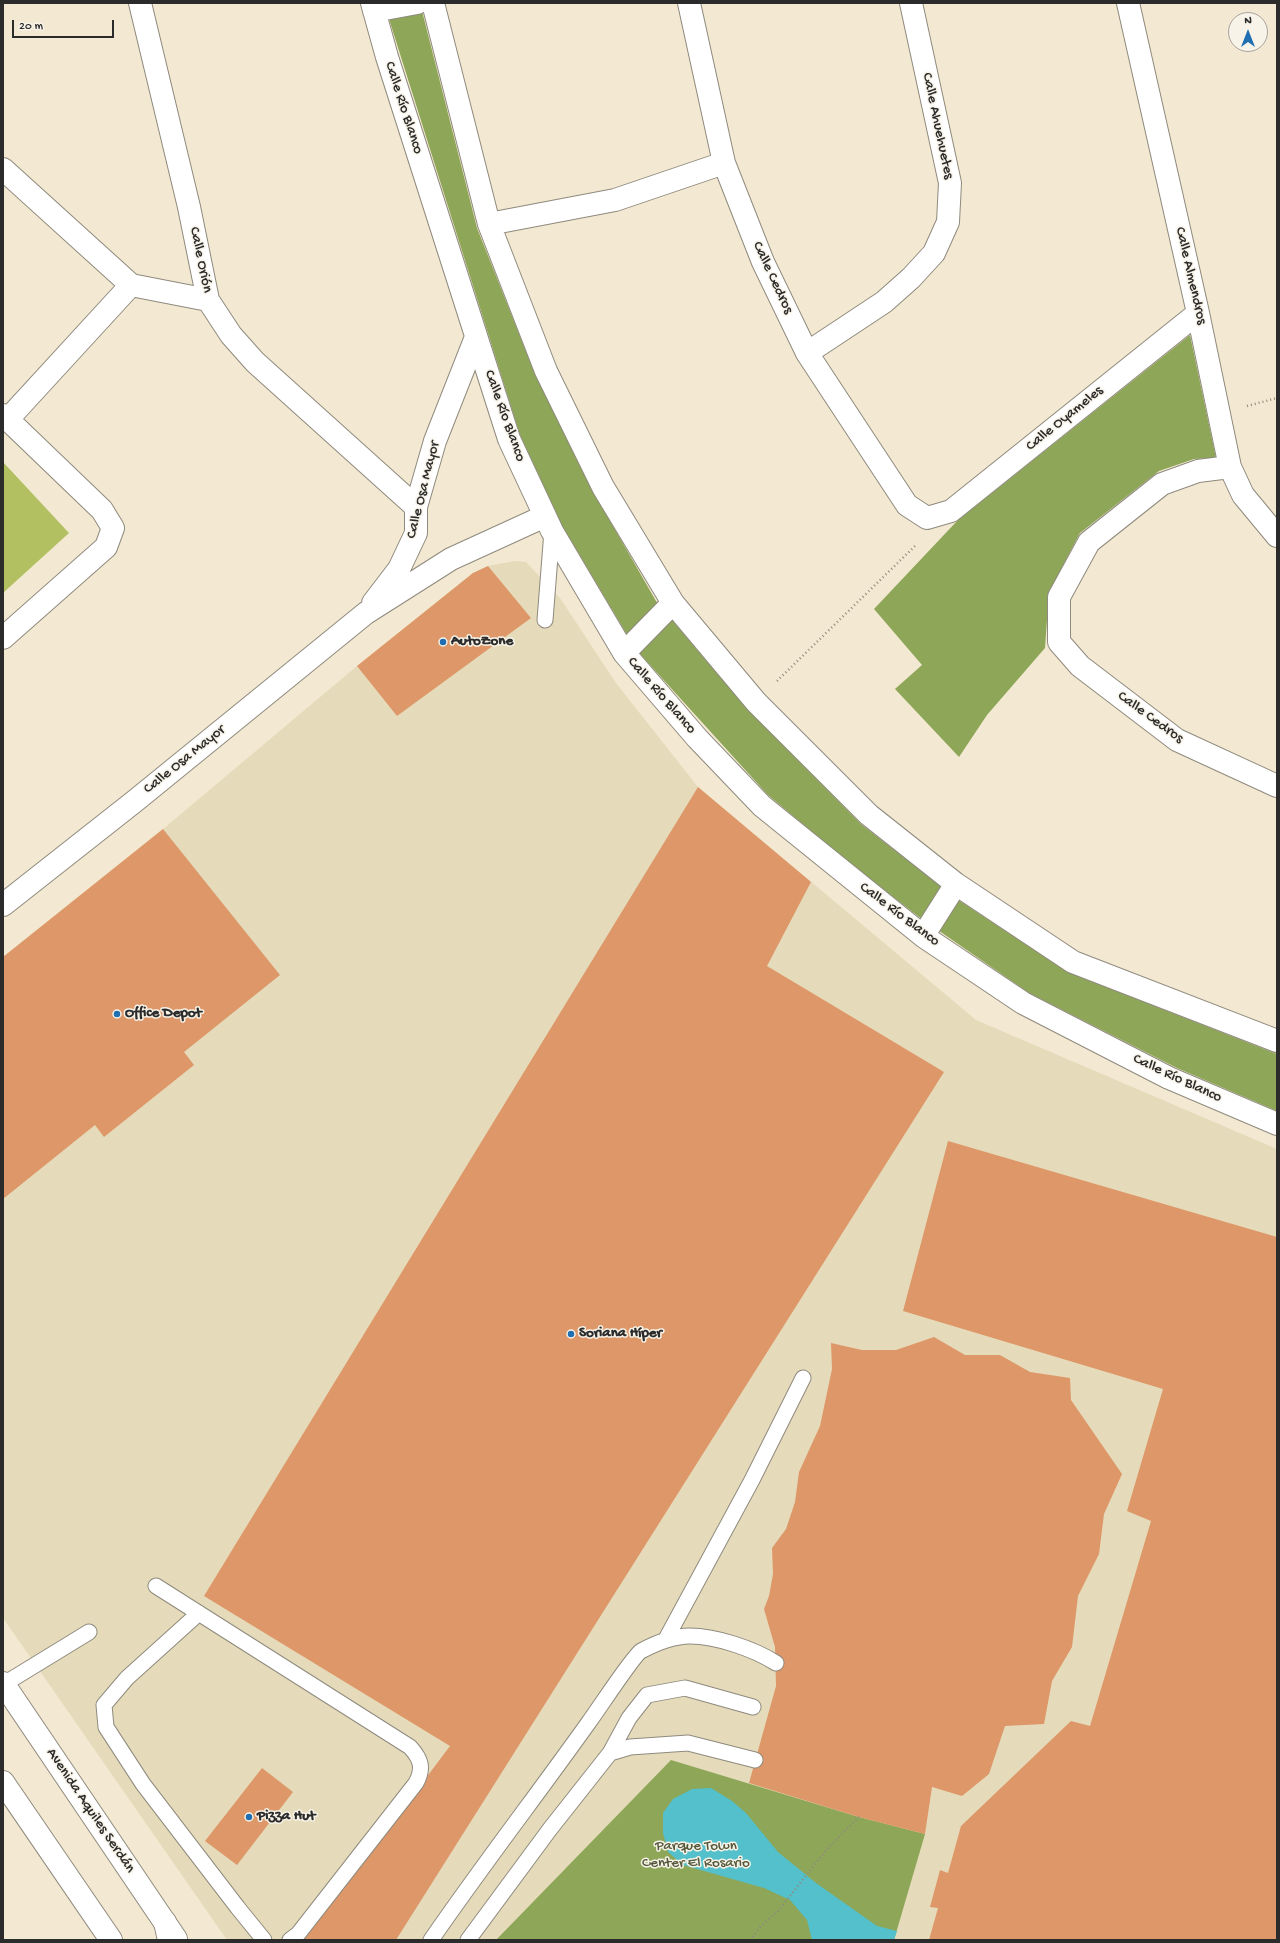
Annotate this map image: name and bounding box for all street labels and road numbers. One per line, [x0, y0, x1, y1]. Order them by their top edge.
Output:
street label: Calle Río Blanco [380, 60, 426, 156]
street label: Calle Ahuehuetes [917, 71, 957, 181]
street label: Calle Orión [184, 225, 216, 295]
street label: Calle Almendros [1170, 226, 1210, 326]
street label: Calle Cedros [747, 239, 797, 317]
street label: Calle Río Blanco [479, 368, 529, 464]
street label: Calle Oyameles [1023, 382, 1107, 456]
street label: Calle Osa Mayor [403, 439, 445, 541]
street label: Calle Río Blanco [623, 654, 699, 738]
street label: Calle Cedros [1113, 688, 1187, 748]
street label: Calle Osa Mayor [140, 722, 230, 798]
street label: Calle Río Blanco [855, 879, 943, 951]
street label: Calle Río Blanco [1130, 1051, 1224, 1107]
street label: Avenida Aquiles Serdán [42, 1745, 138, 1877]

